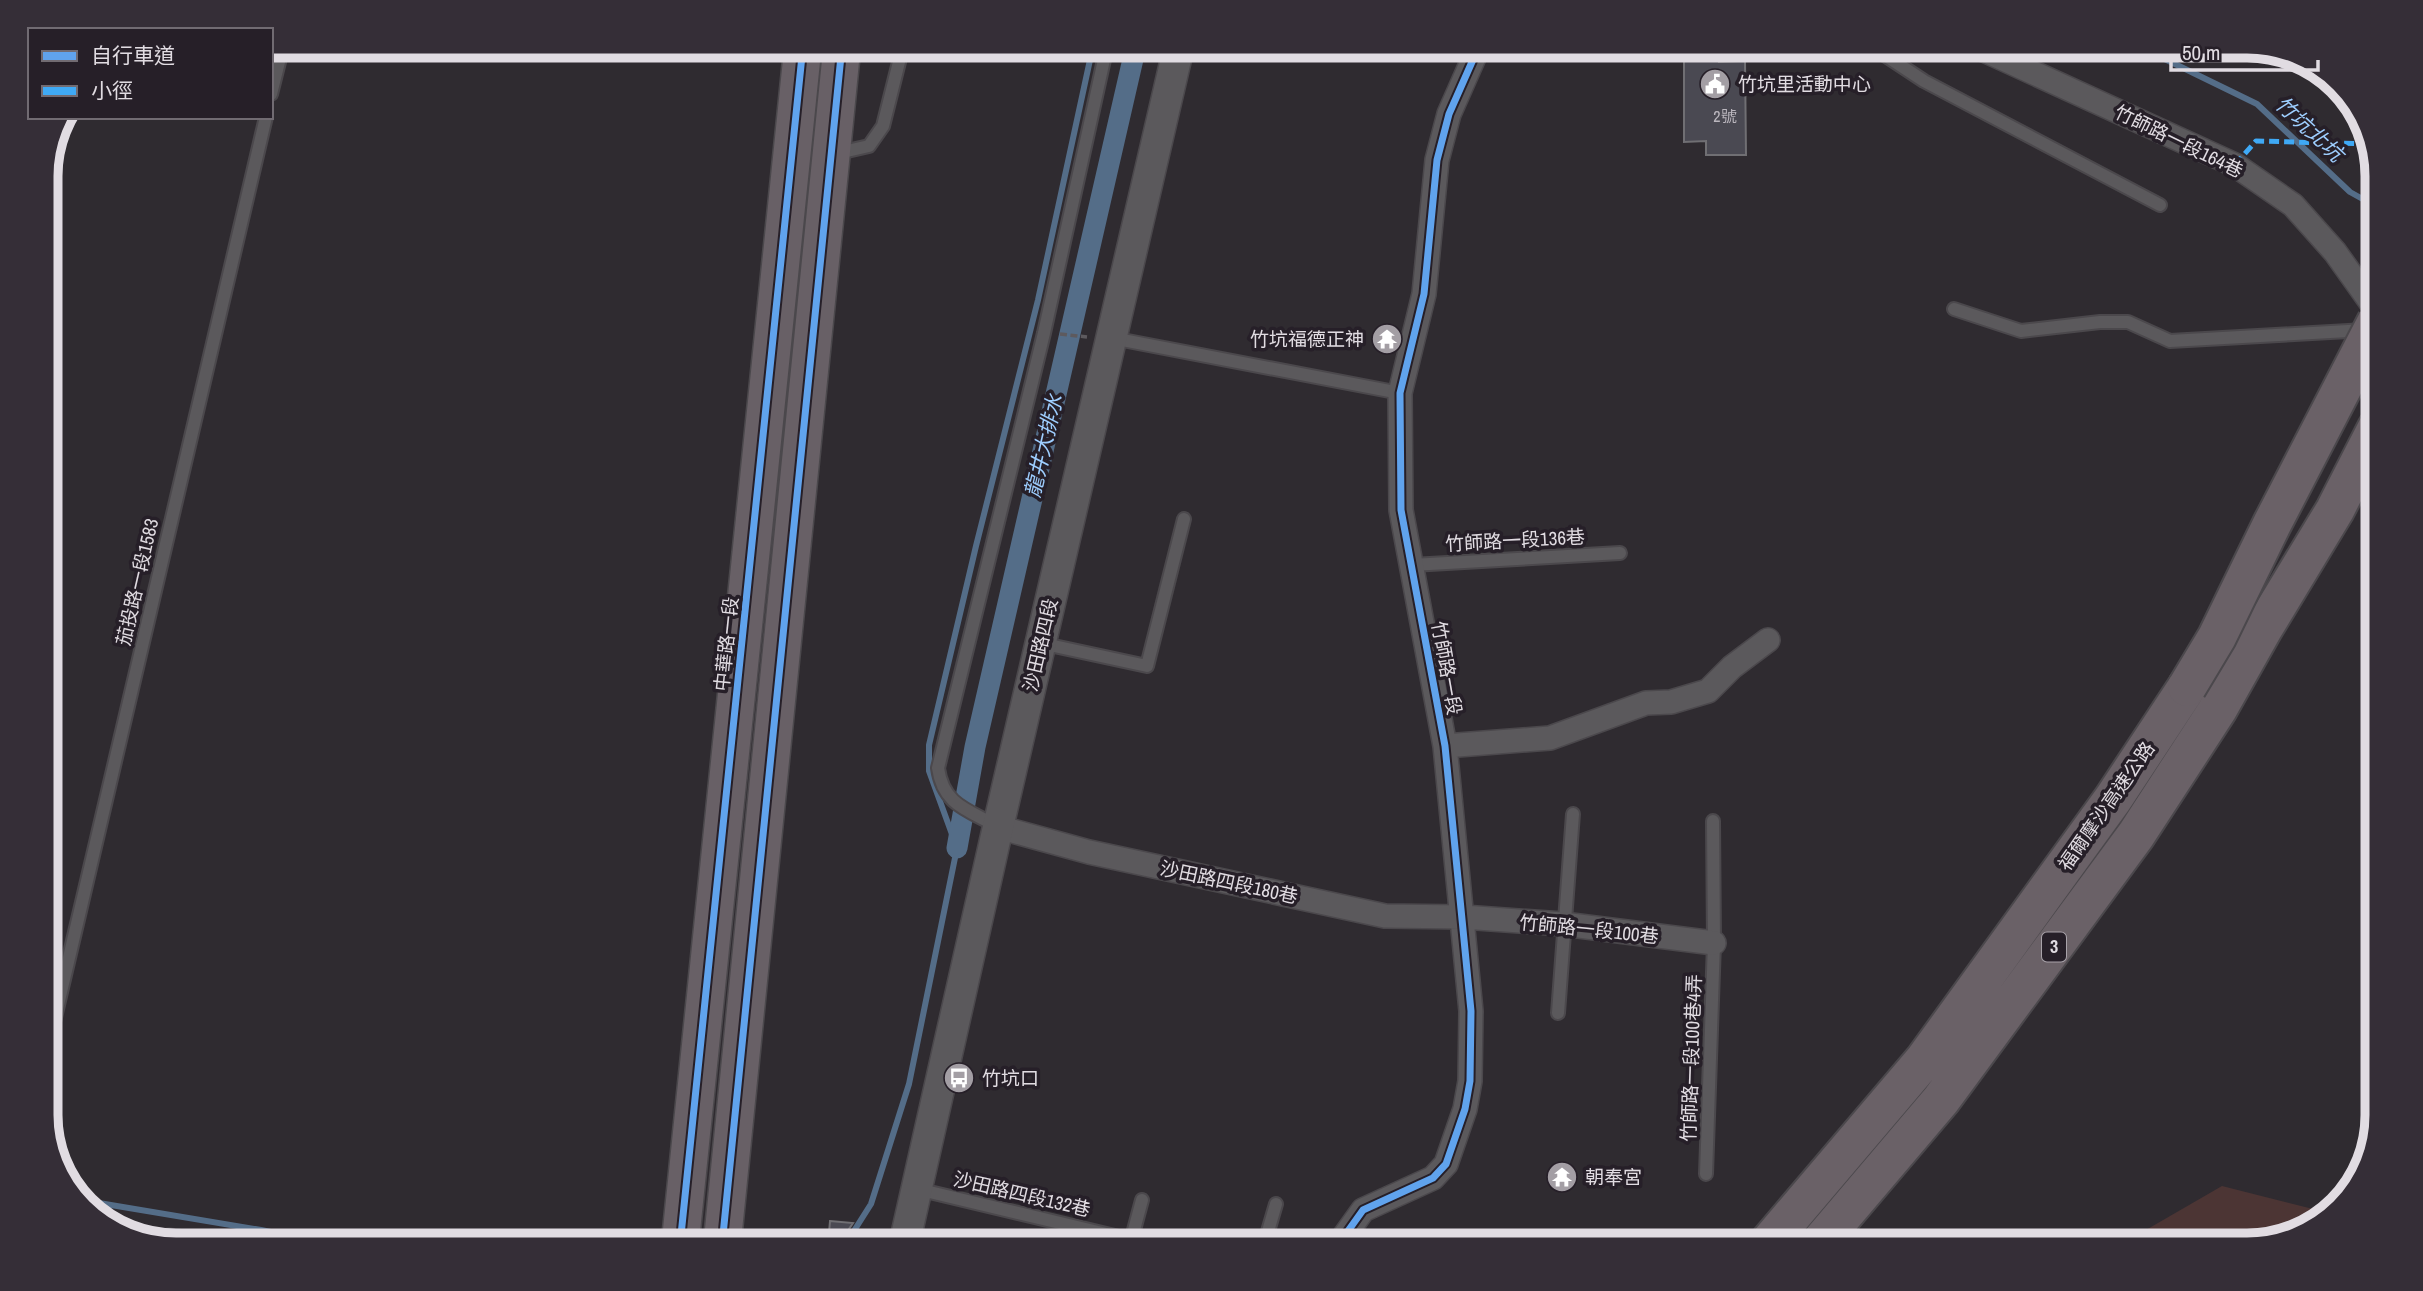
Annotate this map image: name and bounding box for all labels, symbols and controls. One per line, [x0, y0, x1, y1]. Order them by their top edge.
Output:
legend [28, 28, 273, 119]
scale bar [2171, 28, 2318, 72]
text: 50 m [2182, 38, 2220, 67]
text: 自行車道 [91, 41, 175, 70]
public building icon: 竹坑里活動中心 [1698, 67, 1732, 101]
place label: 竹坑里活動中心 [1738, 71, 1871, 97]
text: 小徑 [91, 76, 133, 105]
water label: 竹坑北坑 [2269, 89, 2352, 170]
street label: 竹師路一段164巷 [2110, 99, 2248, 183]
house number: 2號 [1713, 105, 1737, 127]
temple icon: 竹坑福德正神 [1370, 322, 1404, 356]
place label: 竹坑福德正神 [1250, 326, 1364, 352]
water label: 龍井大排水 [1018, 390, 1070, 500]
street label: 茄投路一段1583 [110, 516, 164, 648]
street label: 竹師路一段136巷 [1444, 523, 1586, 557]
street label: 中華路一段 [708, 595, 744, 693]
street label: 沙田路四段 [1017, 596, 1063, 694]
street label: 竹師路一段 [1426, 619, 1468, 717]
street label: 福爾摩沙高速公路 [2052, 736, 2160, 876]
street label: 沙田路四段180巷 [1158, 855, 1300, 909]
street label: 竹師路一段100巷 [1518, 909, 1660, 949]
road number: 3 [2042, 932, 2066, 962]
street label: 竹師路一段100巷4弄 [1675, 974, 1707, 1142]
bus stop icon: 竹坑口 [942, 1061, 976, 1095]
place label: 竹坑口 [982, 1065, 1039, 1091]
temple icon: 朝奉宮 [1545, 1160, 1579, 1194]
place label: 朝奉宮 [1585, 1164, 1642, 1190]
street label: 沙田路四段132巷 [951, 1166, 1093, 1222]

